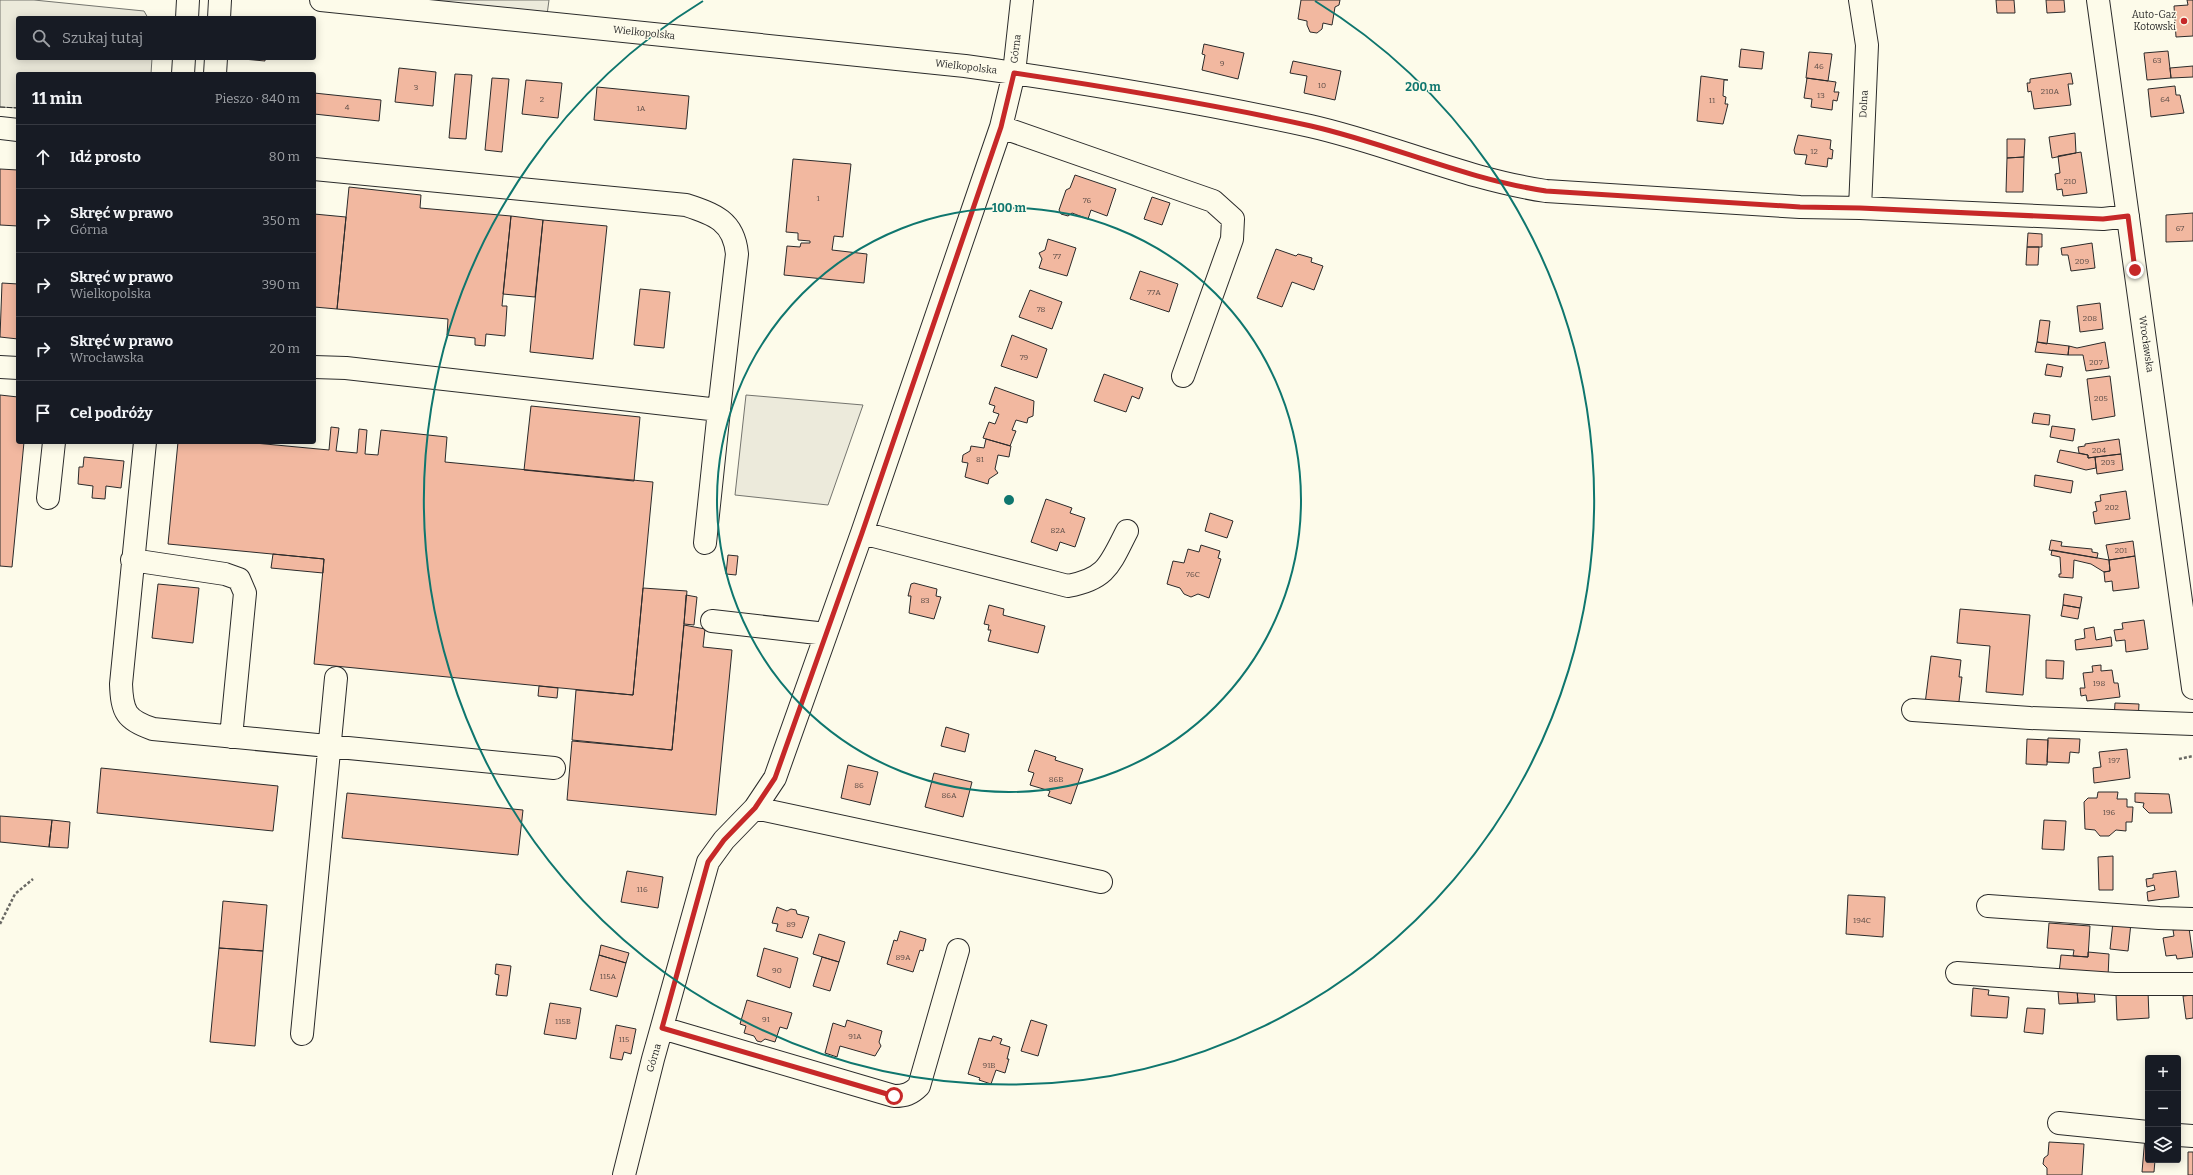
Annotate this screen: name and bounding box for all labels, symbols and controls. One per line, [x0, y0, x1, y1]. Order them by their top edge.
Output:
place label: Auto-Gaz Kotowski [2132, 9, 2176, 33]
search box [16, 16, 316, 60]
marker: Auto-Gaz Kotowski [2179, 16, 2189, 26]
street label: Wielkopolska [612, 24, 676, 42]
icon: search [30, 27, 52, 49]
text: Szukaj tutaj [62, 29, 143, 47]
street label: Górna [1007, 33, 1024, 64]
house number: 63 [2152, 56, 2162, 65]
street label: Wielkopolska [934, 57, 998, 77]
house number: 9 [1220, 59, 1225, 68]
house number: 46 [1814, 62, 1824, 71]
text: 200 m [1405, 80, 1441, 94]
house number: 10 [1318, 81, 1326, 90]
house number: 3 [414, 83, 419, 92]
house number: 210A [2041, 87, 2060, 96]
text: 11 min [32, 88, 82, 109]
street label: Dolna [1857, 89, 1871, 118]
text: Pieszo · 840 m [215, 91, 300, 106]
house number: 13 [1817, 91, 1825, 100]
house number: 2 [540, 95, 544, 104]
house number: 64 [2160, 95, 2170, 104]
house number: 11 [1709, 96, 1716, 105]
house number: 4 [345, 103, 350, 112]
house number: 1A [637, 104, 646, 113]
icon: ahead [32, 146, 54, 168]
house number: 12 [1810, 147, 1818, 156]
text: Idź prosto [70, 148, 141, 166]
text: 80 m [269, 149, 300, 164]
house number: 210 [2064, 177, 2076, 186]
house number: 1 [816, 194, 820, 203]
house number: 76 [1083, 196, 1092, 205]
text: 100 m [992, 201, 1027, 215]
text: Skręć w prawo [70, 204, 173, 222]
icon: right [32, 210, 54, 232]
text: 350 m [262, 213, 300, 228]
text: Górna [70, 222, 108, 237]
house number: 67 [2176, 224, 2184, 233]
house number: 77 [1053, 252, 1061, 261]
house number: 209 [2075, 257, 2089, 266]
route end [2126, 261, 2144, 279]
text: Skręć w prawo [70, 268, 173, 286]
icon: right [32, 274, 54, 296]
text: 390 m [262, 277, 300, 292]
text: Wielkopolska [70, 286, 151, 301]
house number: 77A [1147, 288, 1161, 297]
house number: 78 [1037, 305, 1046, 314]
house number: 208 [2083, 314, 2097, 323]
street label: Wrocławska [2136, 315, 2156, 373]
text: Skręć w prawo [70, 332, 173, 350]
icon: right [32, 338, 54, 360]
text: 20 m [270, 341, 300, 356]
text: Wrocławska [70, 350, 144, 365]
house number: 79 [1020, 353, 1029, 362]
house number: 207 [2089, 358, 2103, 367]
house number: 205 [2094, 394, 2108, 403]
icon: arrive [32, 402, 54, 424]
text: Cel podróży [70, 404, 153, 422]
house number: 204 [2092, 446, 2106, 455]
house number: 81 [976, 455, 985, 464]
house number: 203 [2101, 458, 2115, 467]
centre of rings [1002, 493, 1016, 507]
house number: 202 [2105, 503, 2119, 512]
house number: 82A [1051, 526, 1066, 535]
house number: 201 [2115, 546, 2128, 555]
house number: 76C [1186, 570, 1200, 579]
house number: 83 [920, 596, 930, 605]
house number: 198 [2093, 679, 2106, 688]
house number: 197 [2108, 756, 2120, 765]
house number: 86B [1049, 775, 1063, 784]
house number: 86 [854, 781, 864, 790]
house number: 86A [941, 791, 957, 800]
house number: 196 [2103, 808, 2116, 817]
house number: 116 [636, 885, 648, 894]
house number: 194C [1853, 916, 1871, 925]
house number: 89 [786, 920, 796, 929]
house number: 89A [895, 953, 911, 962]
house number: 90 [772, 966, 782, 975]
house number: 115A [600, 972, 617, 981]
house number: 91 [762, 1015, 771, 1024]
house number: 115B [555, 1017, 571, 1026]
house number: 91A [848, 1032, 862, 1041]
house number: 115 [619, 1035, 629, 1044]
street label: Górna [643, 1042, 664, 1074]
map controls [2145, 1055, 2181, 1163]
button: + [2145, 1055, 2181, 1091]
house number: 91B [982, 1061, 996, 1070]
route start [885, 1087, 903, 1105]
button: − [2145, 1091, 2181, 1127]
button: layers [2145, 1127, 2181, 1163]

